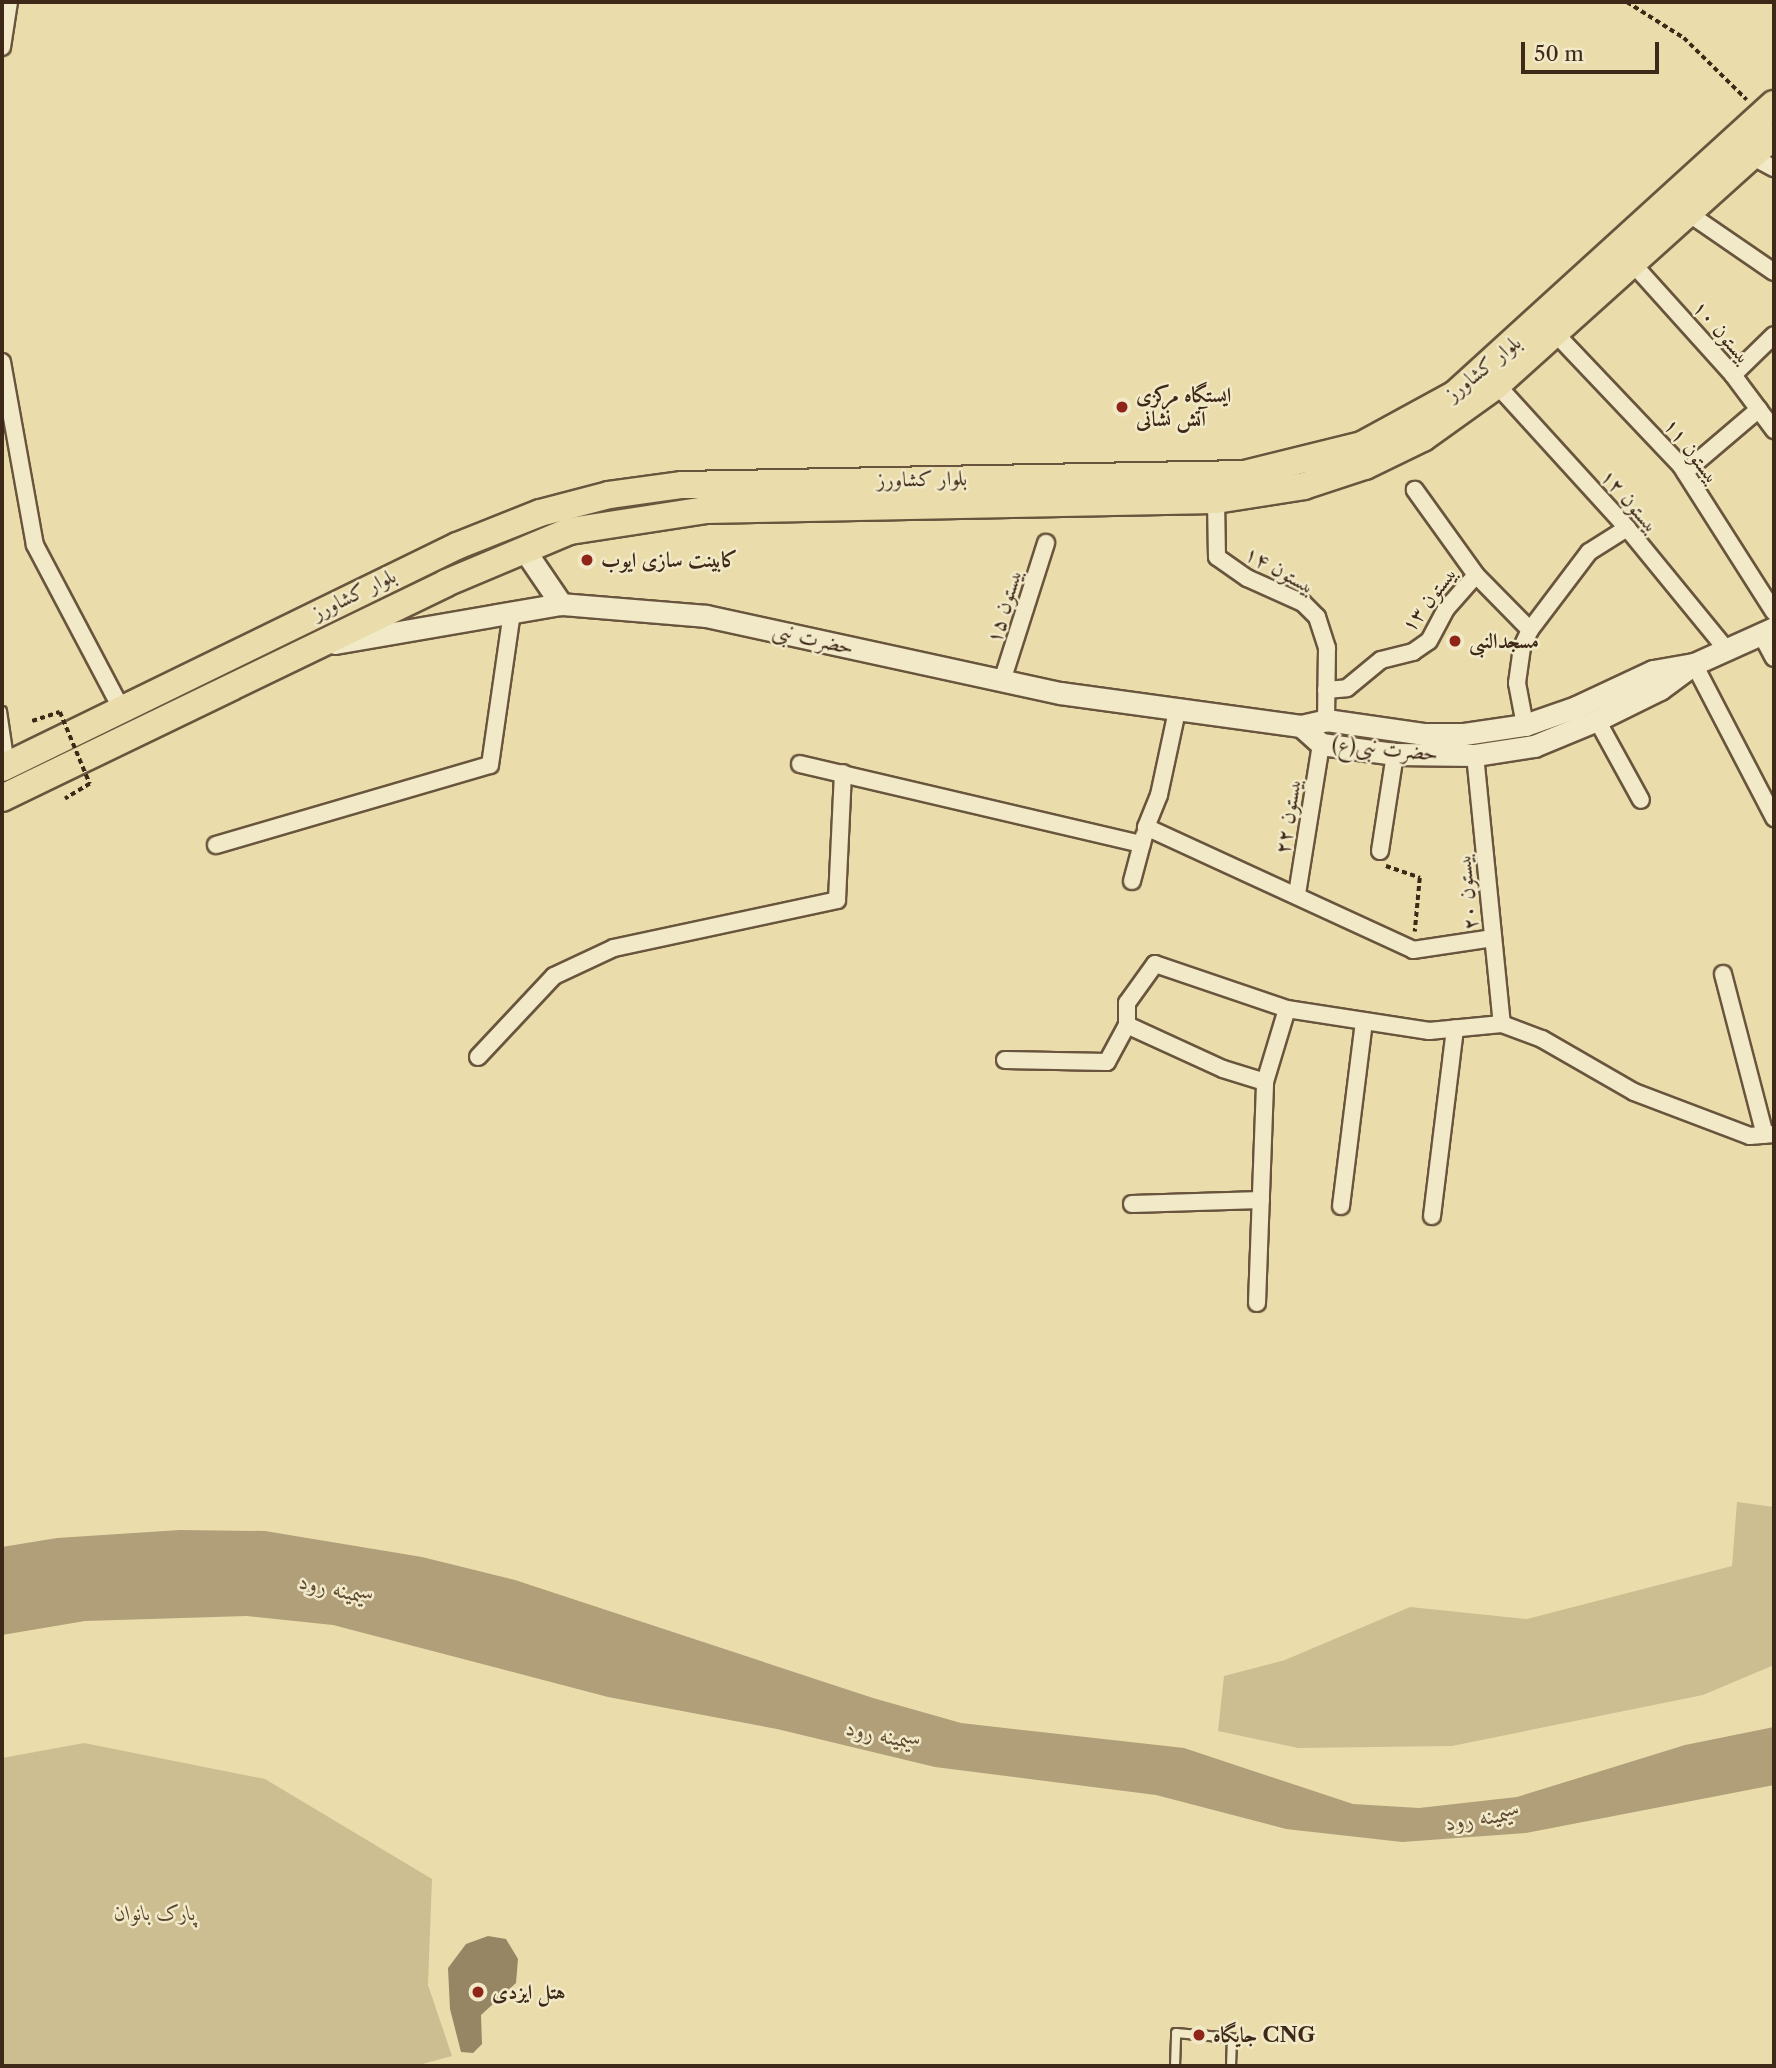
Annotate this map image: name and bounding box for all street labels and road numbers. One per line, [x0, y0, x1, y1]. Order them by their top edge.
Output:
street label: بیستون ۱۰ [1687, 295, 1757, 369]
street label: بلوار کشاورز [1440, 330, 1526, 406]
street label: بیستون ۱۱ [1659, 413, 1725, 489]
street label: بیستون ۱۲ [1595, 464, 1665, 538]
street label: بلوار کشاورز [877, 466, 967, 492]
street label: بیستون ۱۴ [1240, 540, 1320, 600]
street label: بیستون ۱۳ [1396, 561, 1462, 637]
street label: بلوار کشاورز [308, 563, 400, 625]
street label: بیستون ۱۵ [981, 566, 1027, 646]
street label: حضرت نبی [770, 618, 856, 660]
street label: حضرت نبی(ع) [1331, 732, 1439, 766]
street label: بیستون ۲۲ [1270, 776, 1306, 856]
street label: بیستون ۲۰ [1450, 853, 1484, 931]

